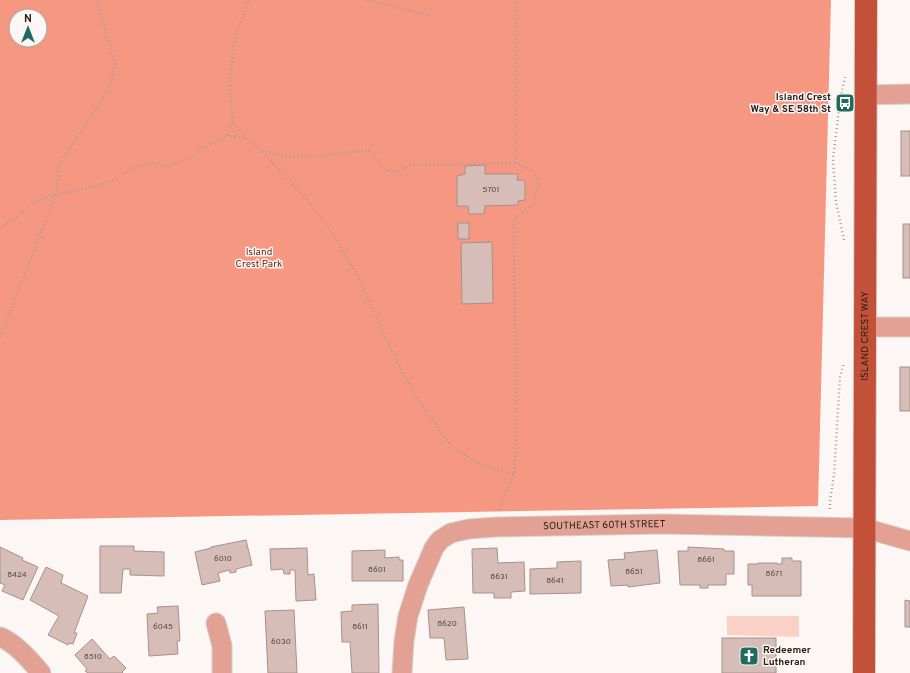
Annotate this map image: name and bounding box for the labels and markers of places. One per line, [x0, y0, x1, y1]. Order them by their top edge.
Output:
place label: Island Crest Way & SE 58th St [750, 91, 831, 116]
bus stop icon: Island Crest Way & SE 58th St [834, 92, 856, 114]
place label: Redeemer Lutheran [763, 644, 812, 669]
church icon: Redeemer Lutheran [738, 645, 760, 667]

